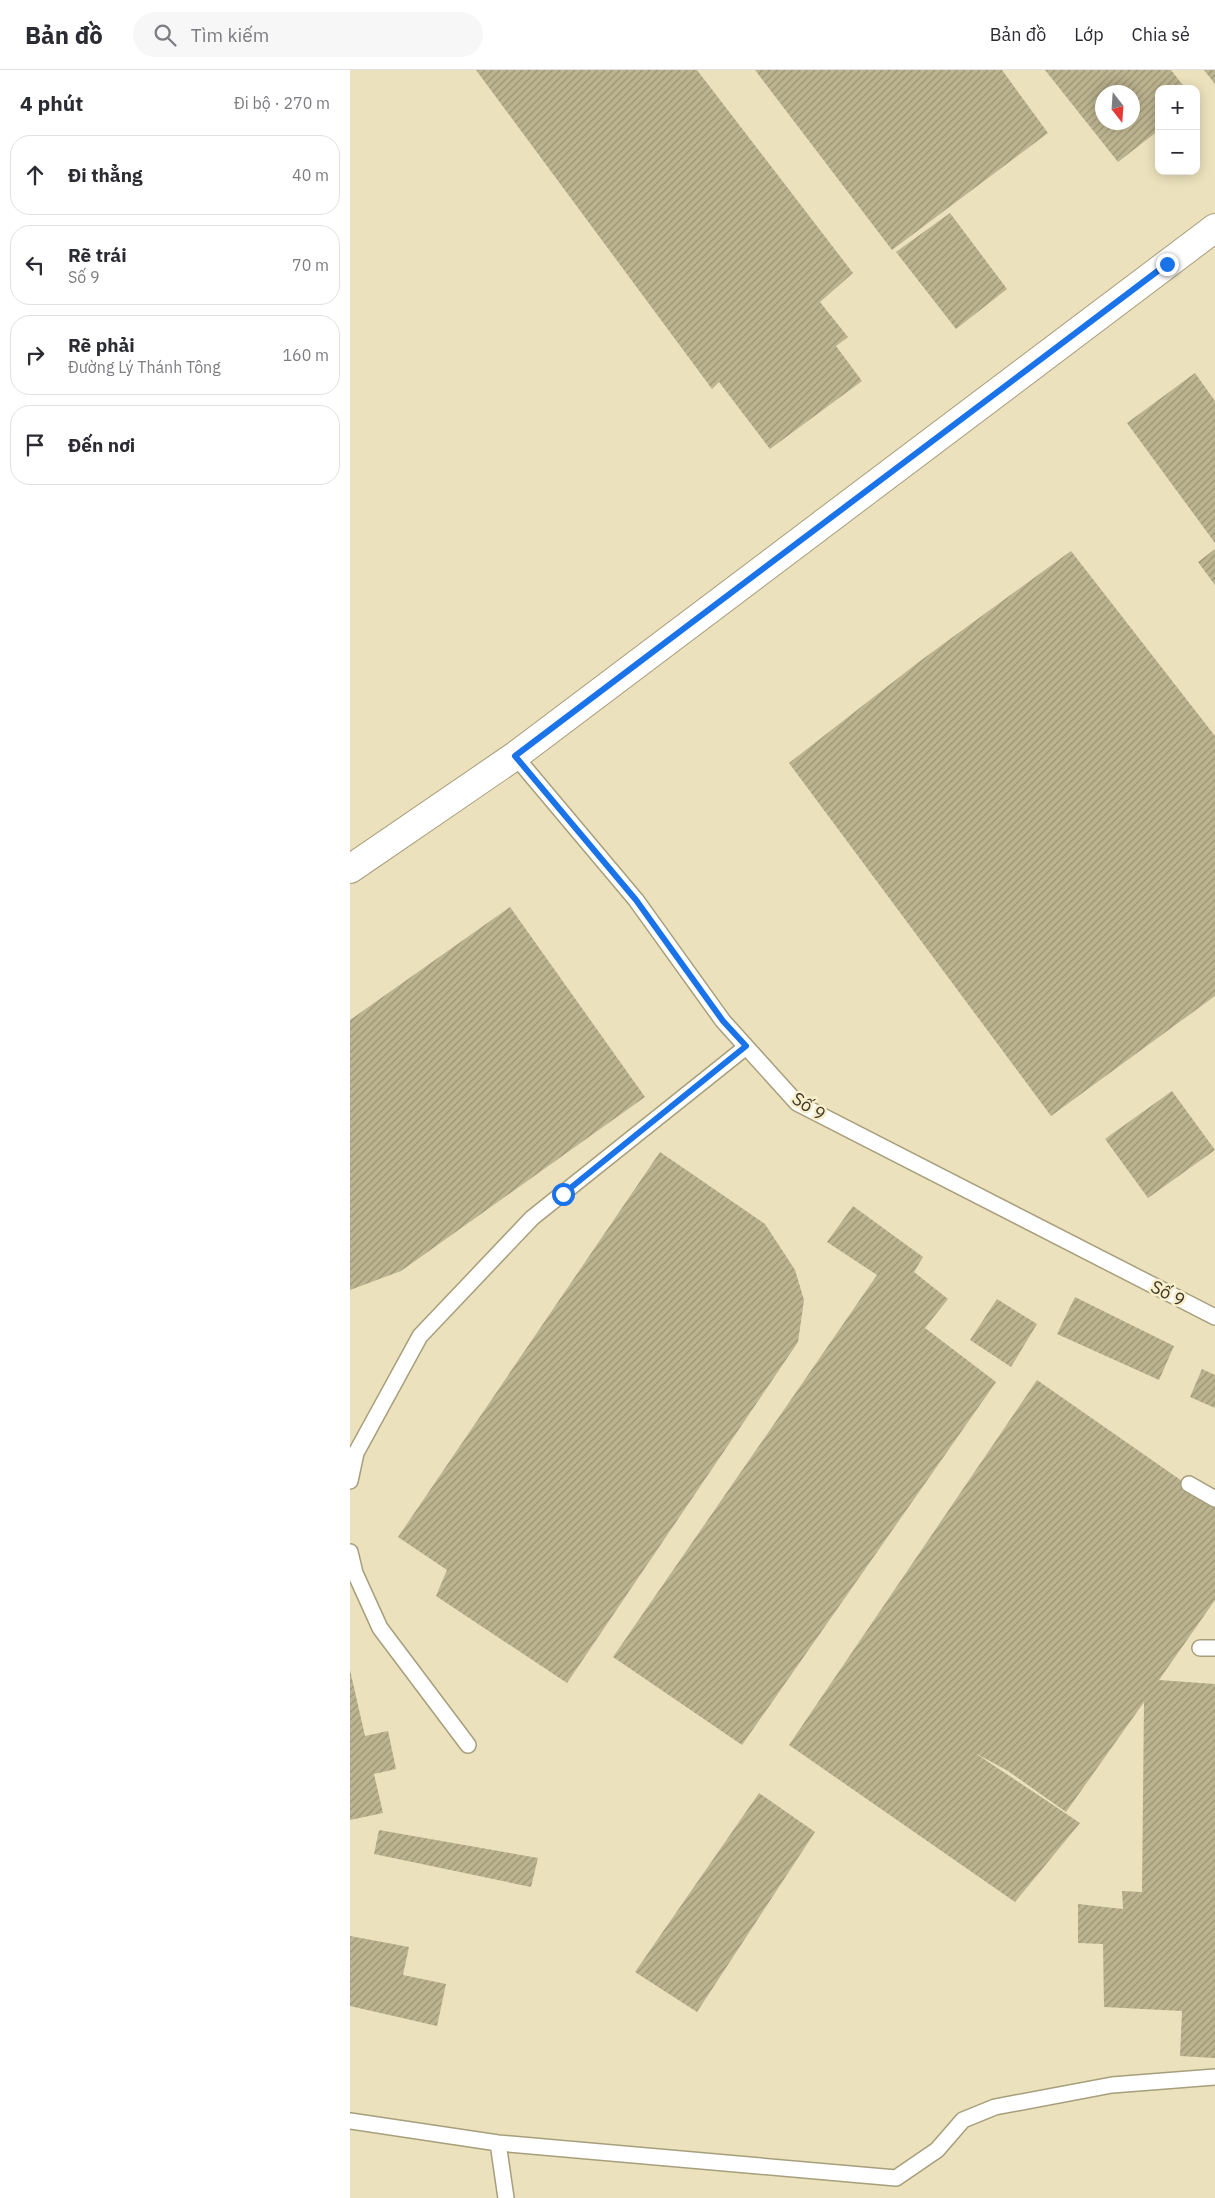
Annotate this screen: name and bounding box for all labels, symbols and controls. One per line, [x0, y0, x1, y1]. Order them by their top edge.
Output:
search box [133, 12, 483, 57]
text: Bản đồ [25, 19, 103, 51]
icon: search [151, 21, 179, 49]
text: Tìm kiếm [191, 23, 269, 47]
text: Bản đồ [990, 23, 1046, 46]
text: Lớp [1074, 23, 1104, 46]
text: Chia sẻ [1132, 23, 1190, 46]
north arrow [1095, 85, 1140, 130]
map controls [1155, 85, 1200, 175]
button: + [1155, 85, 1200, 130]
text: 4 phút [20, 89, 83, 117]
text: Đi bộ · 270 m [234, 93, 330, 113]
button: − [1155, 130, 1200, 175]
icon: ahead [21, 161, 49, 189]
text: Đi thẳng [68, 163, 142, 187]
text: 40 m [292, 165, 329, 185]
text: Rẽ trái [68, 243, 127, 267]
icon: left [21, 251, 49, 279]
route end [1156, 253, 1179, 276]
text: 70 m [292, 255, 329, 275]
text: Số 9 [68, 267, 100, 287]
text: Rẽ phải [68, 333, 135, 357]
icon: right [21, 341, 49, 369]
text: 160 m [282, 345, 329, 365]
text: Đường Lý Thánh Tông [68, 357, 221, 377]
icon: arrive [21, 431, 49, 459]
text: Đến nơi [68, 433, 135, 457]
street label: Số 9 [788, 1087, 830, 1125]
route start [552, 1183, 575, 1206]
street label: Số 9 [1147, 1275, 1189, 1311]

